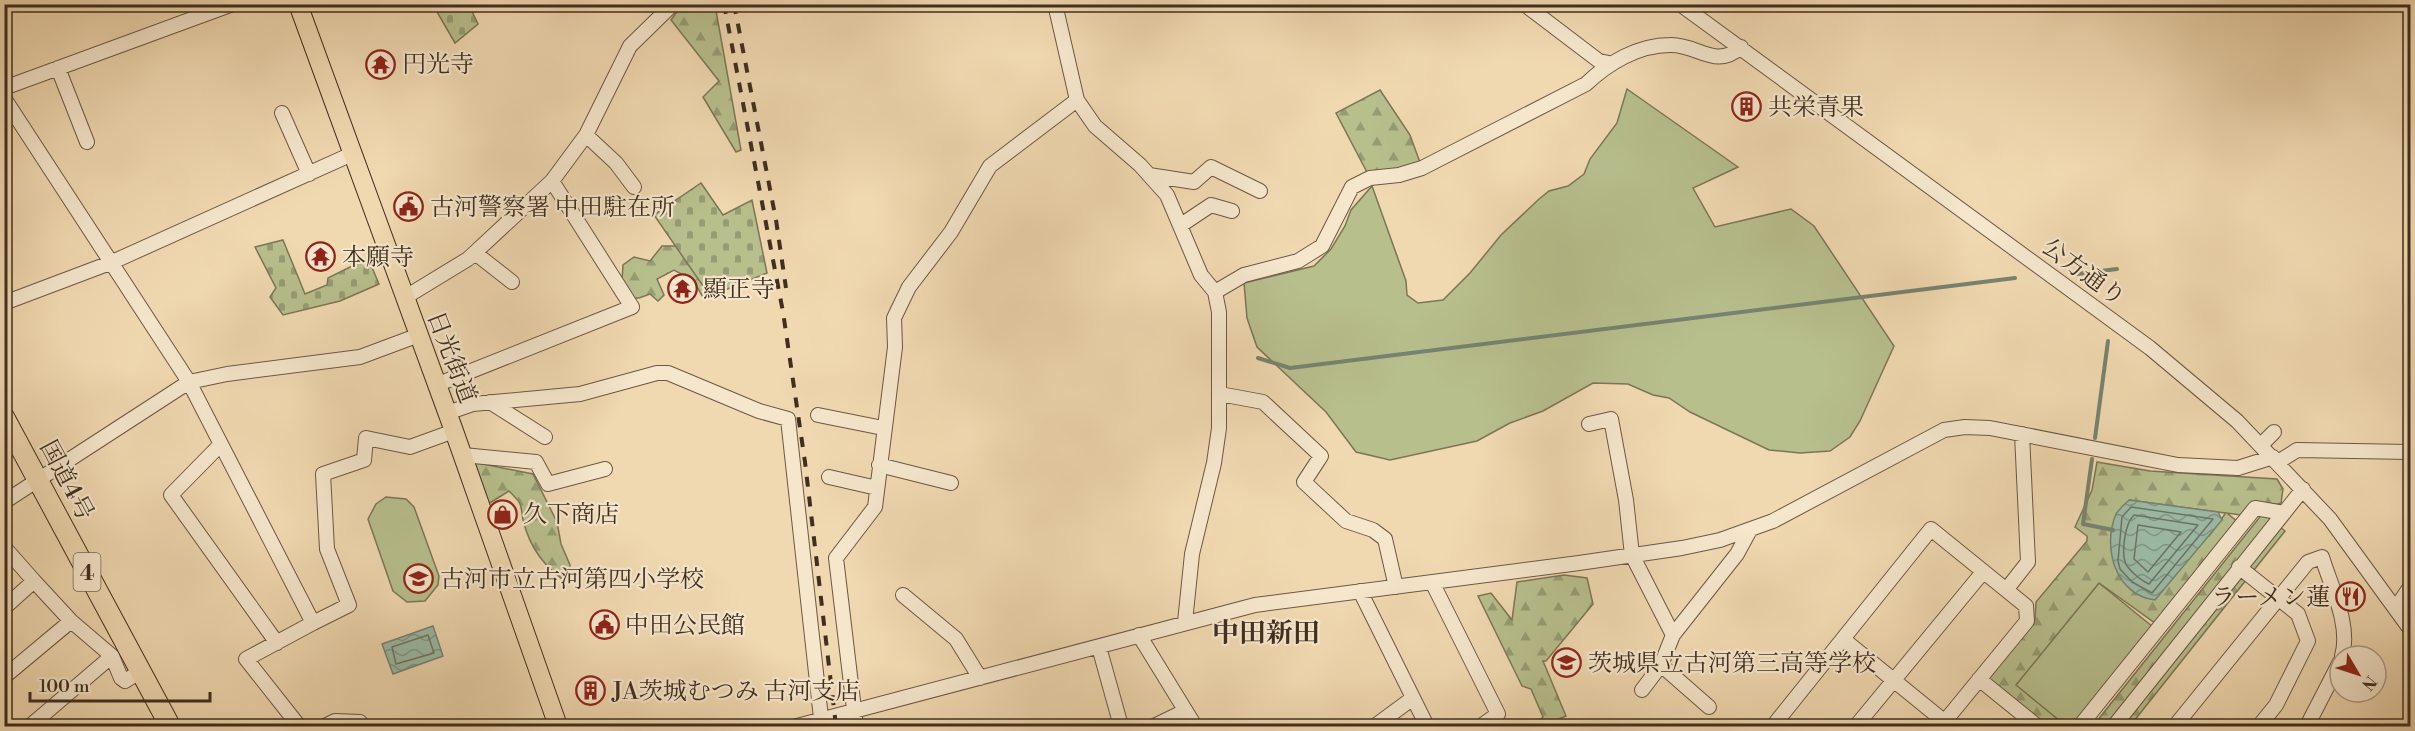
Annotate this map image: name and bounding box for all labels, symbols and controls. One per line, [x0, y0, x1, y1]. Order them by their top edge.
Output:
temple icon: 円光寺 [365, 48, 397, 80]
place label: 円光寺 [402, 50, 474, 80]
building icon: 共栄青果 [1731, 91, 1763, 123]
place label: 共栄青果 [1768, 93, 1864, 123]
public building icon: 古河警察署 中田駐在所 [393, 191, 425, 223]
place label: 古河警察署 中田駐在所 [430, 193, 675, 223]
street label: 公方通り [2036, 232, 2131, 313]
temple icon: 本願寺 [305, 241, 337, 273]
place label: 本願寺 [342, 243, 414, 273]
temple icon: 顯正寺 [666, 273, 698, 305]
place label: 顯正寺 [703, 275, 775, 305]
street label: 日光街道 [420, 307, 482, 408]
street label: 国道4号 [33, 435, 100, 526]
shop icon: 久下商店 [486, 498, 518, 530]
place label: 久下商店 [523, 500, 619, 530]
road number: 4 [74, 553, 100, 591]
school or university icon: 古河市立古河第四小学校 [403, 563, 435, 595]
place label: 古河市立古河第四小学校 [440, 565, 704, 595]
restaurant icon: ラーメン蓮 [2335, 581, 2367, 613]
place label: ラーメン蓮 [2211, 583, 2330, 613]
public building icon: 中田公民館 [588, 609, 620, 641]
place label: 中田公民館 [625, 611, 745, 641]
district label: 中田新田 [1212, 617, 1320, 651]
north arrow [2328, 644, 2388, 704]
school or university icon: 茨城県立古河第三高等学校 [1551, 647, 1583, 679]
place label: 茨城県立古河第三高等学校 [1588, 649, 1876, 679]
scale bar [30, 665, 210, 703]
text: N [2357, 672, 2381, 694]
text: 100 m [39, 675, 90, 698]
building icon: JA茨城むつみ 古河支店 [575, 675, 607, 707]
place label: JA茨城むつみ 古河支店 [611, 677, 860, 707]

